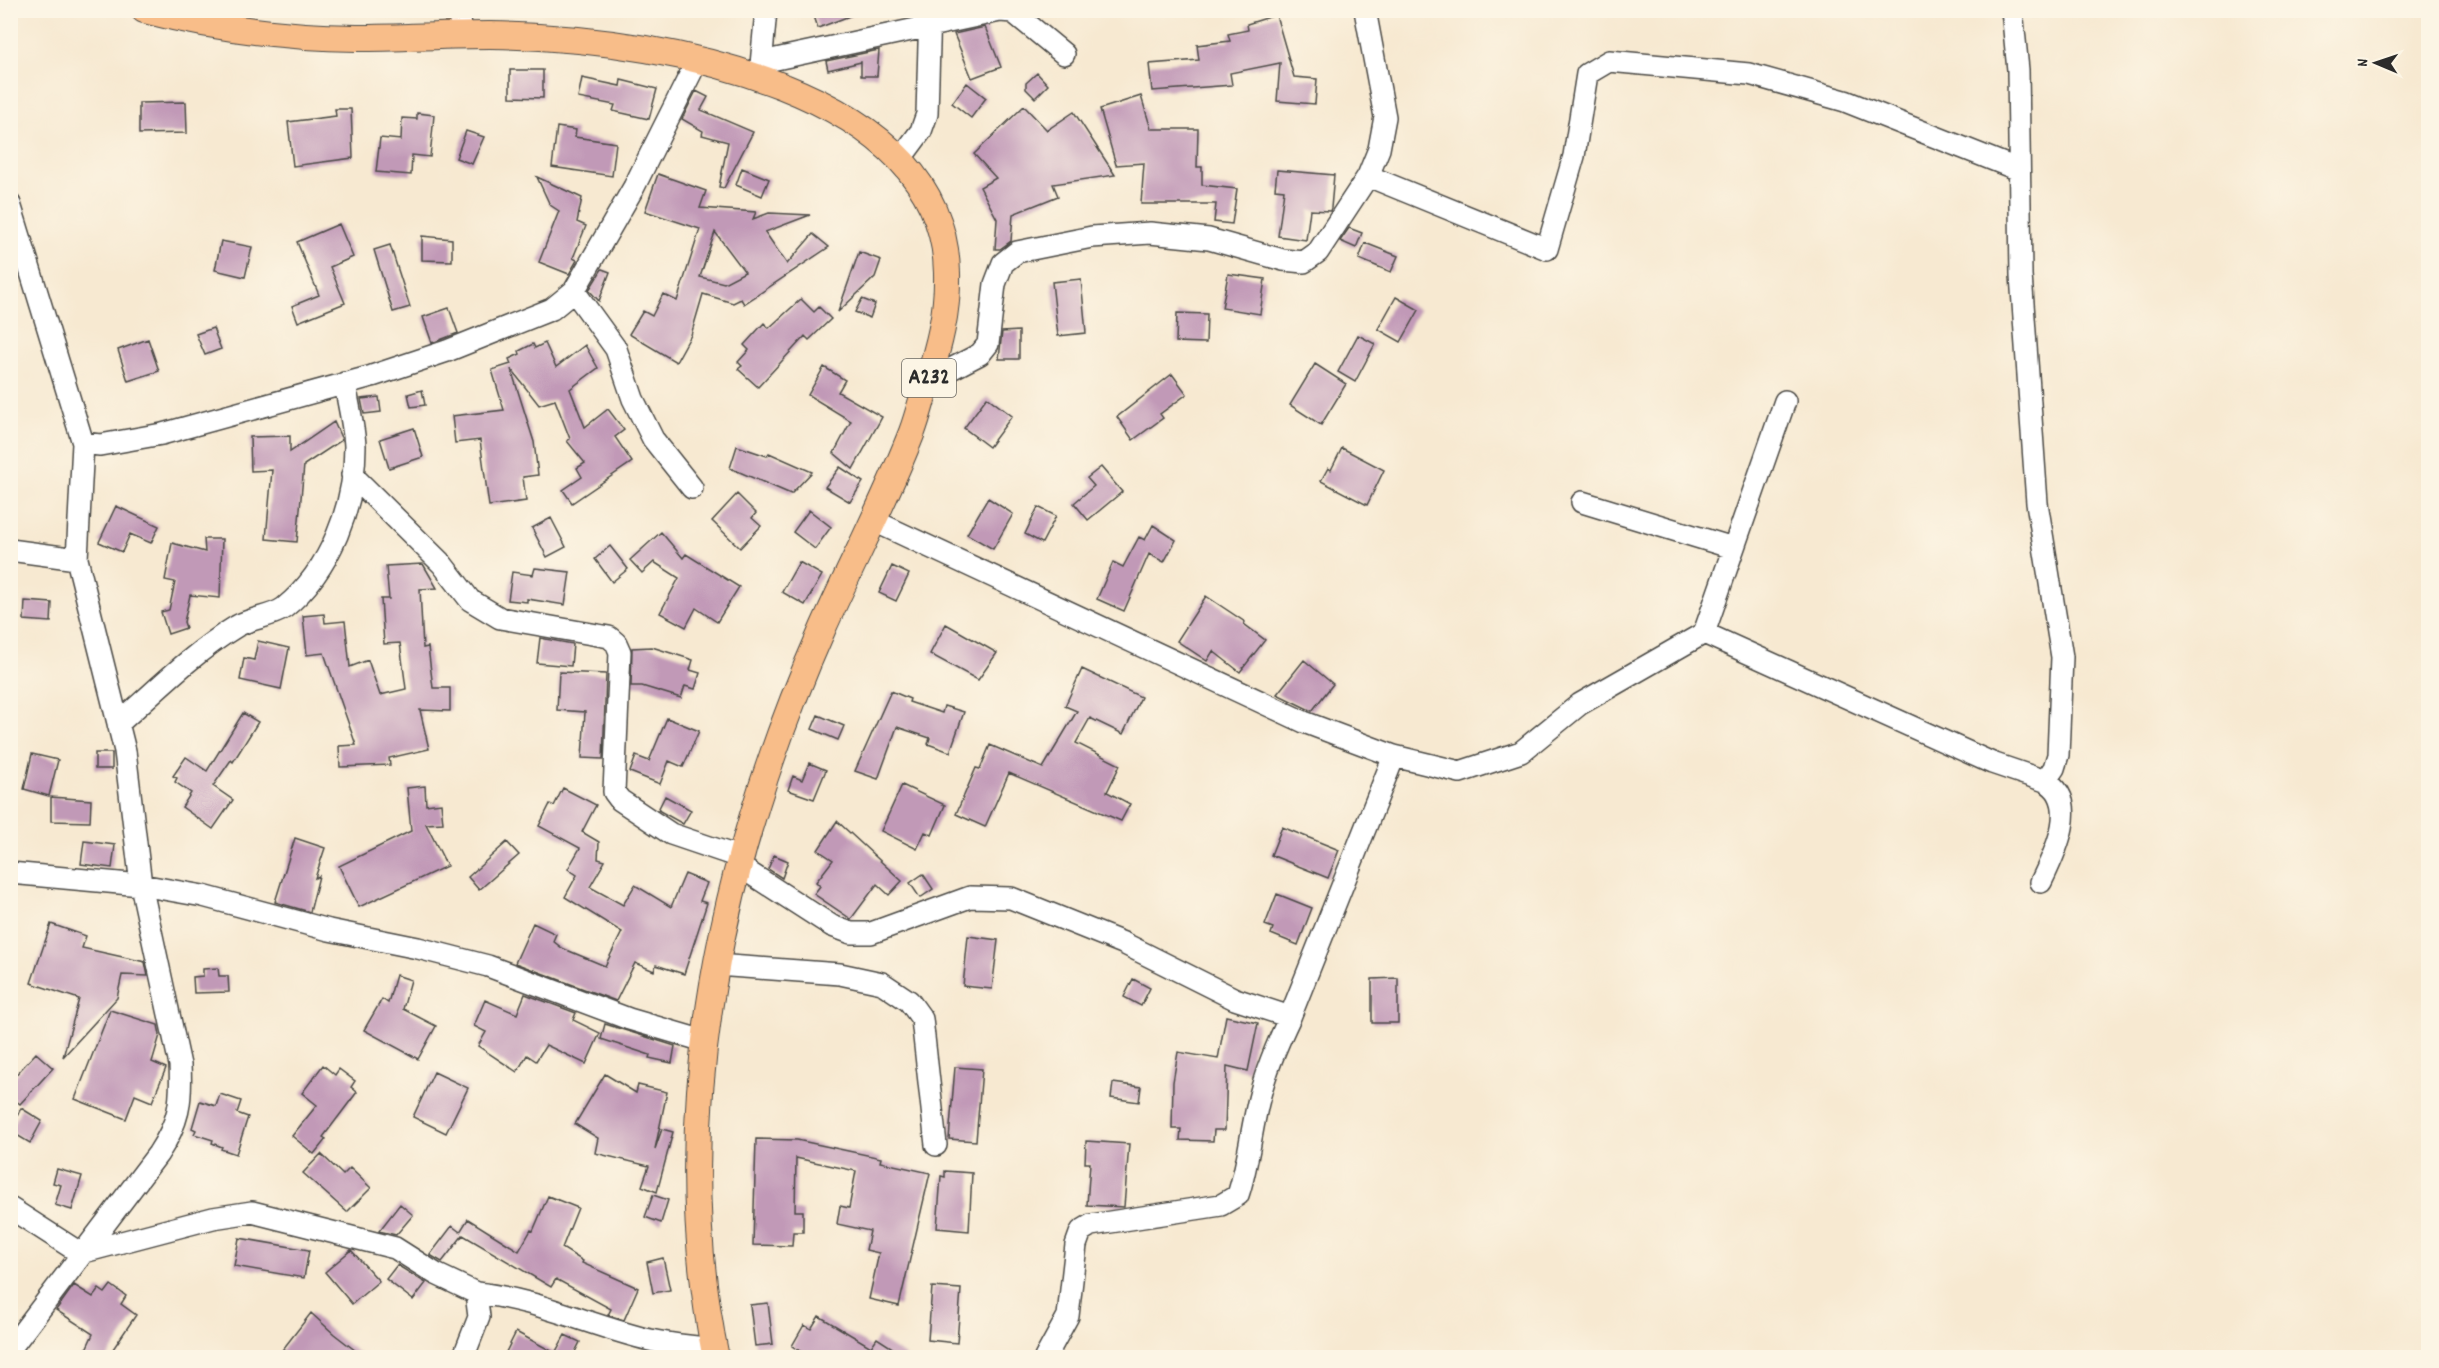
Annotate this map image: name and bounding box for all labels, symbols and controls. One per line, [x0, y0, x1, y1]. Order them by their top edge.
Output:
north arrow [2346, 33, 2406, 93]
text: N [2352, 58, 2375, 67]
road number: A232 [902, 359, 956, 397]

